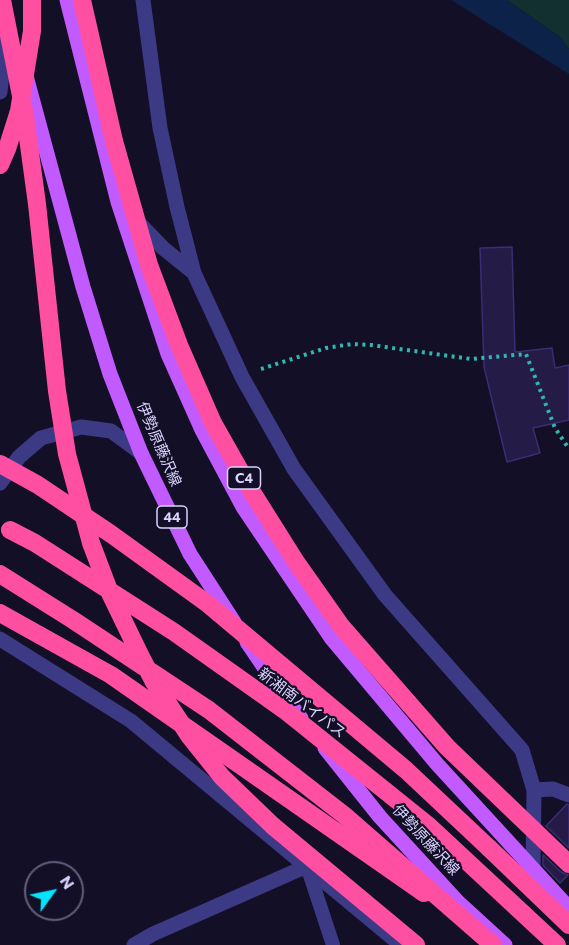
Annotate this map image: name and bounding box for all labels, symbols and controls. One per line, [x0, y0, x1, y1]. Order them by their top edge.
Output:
street label: 伊勢原藤沢線 [133, 399, 185, 489]
road number: C4 [228, 467, 260, 489]
road number: 44 [157, 506, 187, 528]
street label: 新湘南バイパス [255, 664, 349, 742]
street label: 伊勢原藤沢線 [389, 801, 463, 879]
north arrow [24, 861, 84, 921]
text: N [57, 872, 79, 892]

